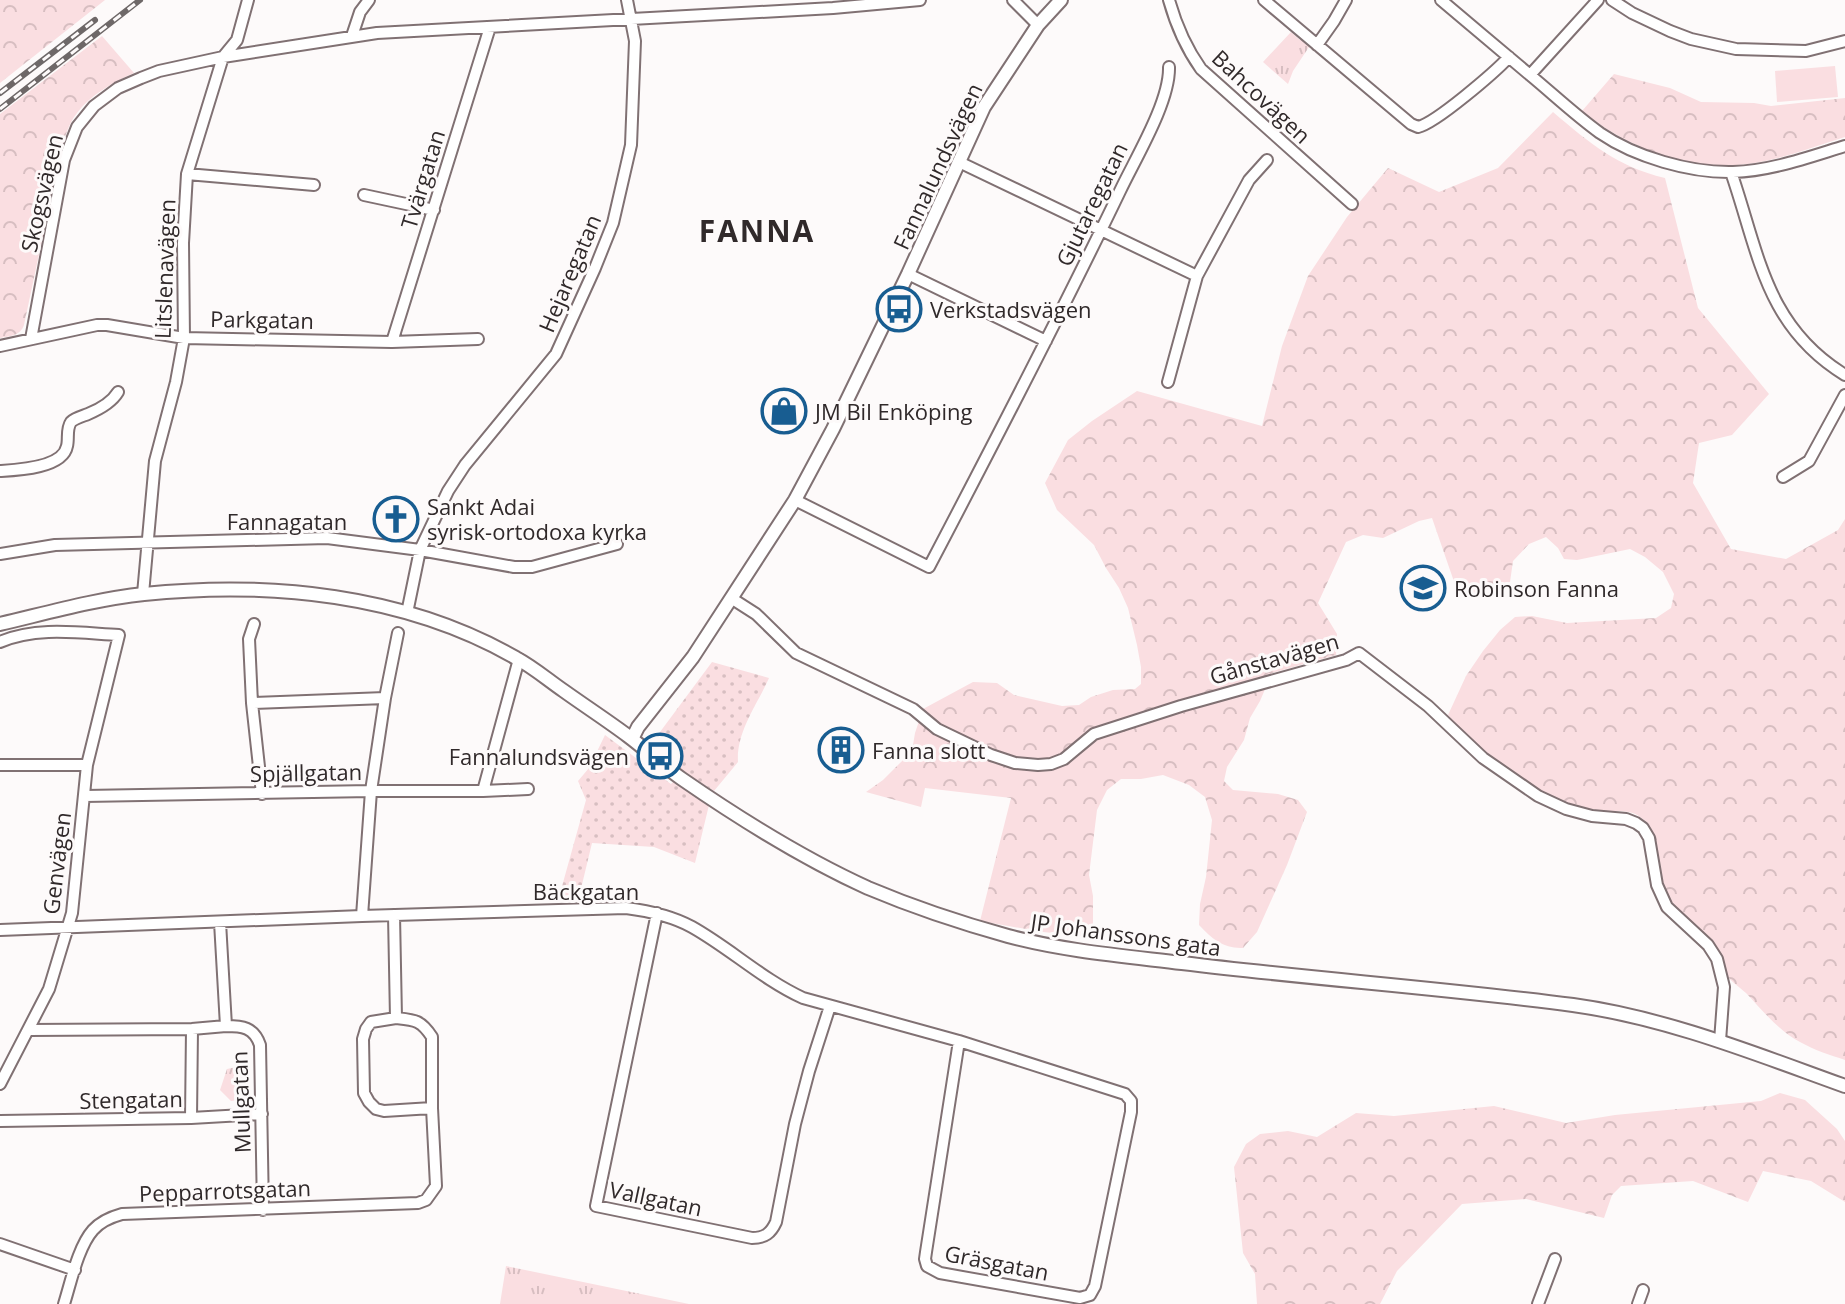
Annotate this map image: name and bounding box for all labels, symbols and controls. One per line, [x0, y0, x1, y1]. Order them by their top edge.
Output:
street label: Bahcovägen [1206, 43, 1318, 149]
street label: Fannalundsvägen [885, 78, 989, 254]
street label: Tvärgatan [393, 126, 451, 232]
street label: Skogsvägen [13, 131, 69, 255]
street label: Gjutaregatan [1048, 137, 1134, 271]
street label: Litslenavägen [147, 199, 181, 339]
street label: Hejaregatan [531, 209, 607, 337]
district label: FANNA [699, 210, 815, 251]
bus stop icon: Verkstadsvägen [875, 285, 923, 333]
place label: Verkstadsvägen [930, 294, 1092, 324]
street label: Parkgatan [210, 303, 314, 335]
shop icon: JM Bil Enköping [760, 387, 808, 435]
place label: JM Bil Enköping [813, 396, 972, 426]
place label: Sankt Adai syrisk-ortodoxa kyrka [427, 491, 647, 546]
church icon: Sankt Adai syrisk-ortodoxa kyrka [372, 495, 420, 543]
street label: Fannagatan [227, 506, 347, 536]
school or university icon: Robinson Fanna [1399, 564, 1447, 612]
place label: Robinson Fanna [1454, 573, 1619, 603]
street label: Gånstavägen [1206, 625, 1342, 691]
building icon: Fanna slott [817, 726, 865, 774]
bus stop icon: Fannalundsvägen [636, 732, 684, 780]
place label: Fanna slott [872, 735, 986, 765]
place label: Fannalundsvägen [449, 741, 629, 771]
street label: Spjällgatan [250, 756, 362, 788]
street label: Genvägen [35, 810, 77, 916]
street label: Bäckgatan [533, 876, 639, 906]
street label: JP Johanssons gata [1027, 906, 1223, 962]
street label: Mullgatan [223, 1050, 257, 1154]
street label: Stengatan [79, 1083, 183, 1115]
street label: Pepparrotsgatan [139, 1172, 311, 1208]
street label: Vallgatan [607, 1174, 705, 1222]
street label: Gräsgatan [942, 1237, 1052, 1287]

